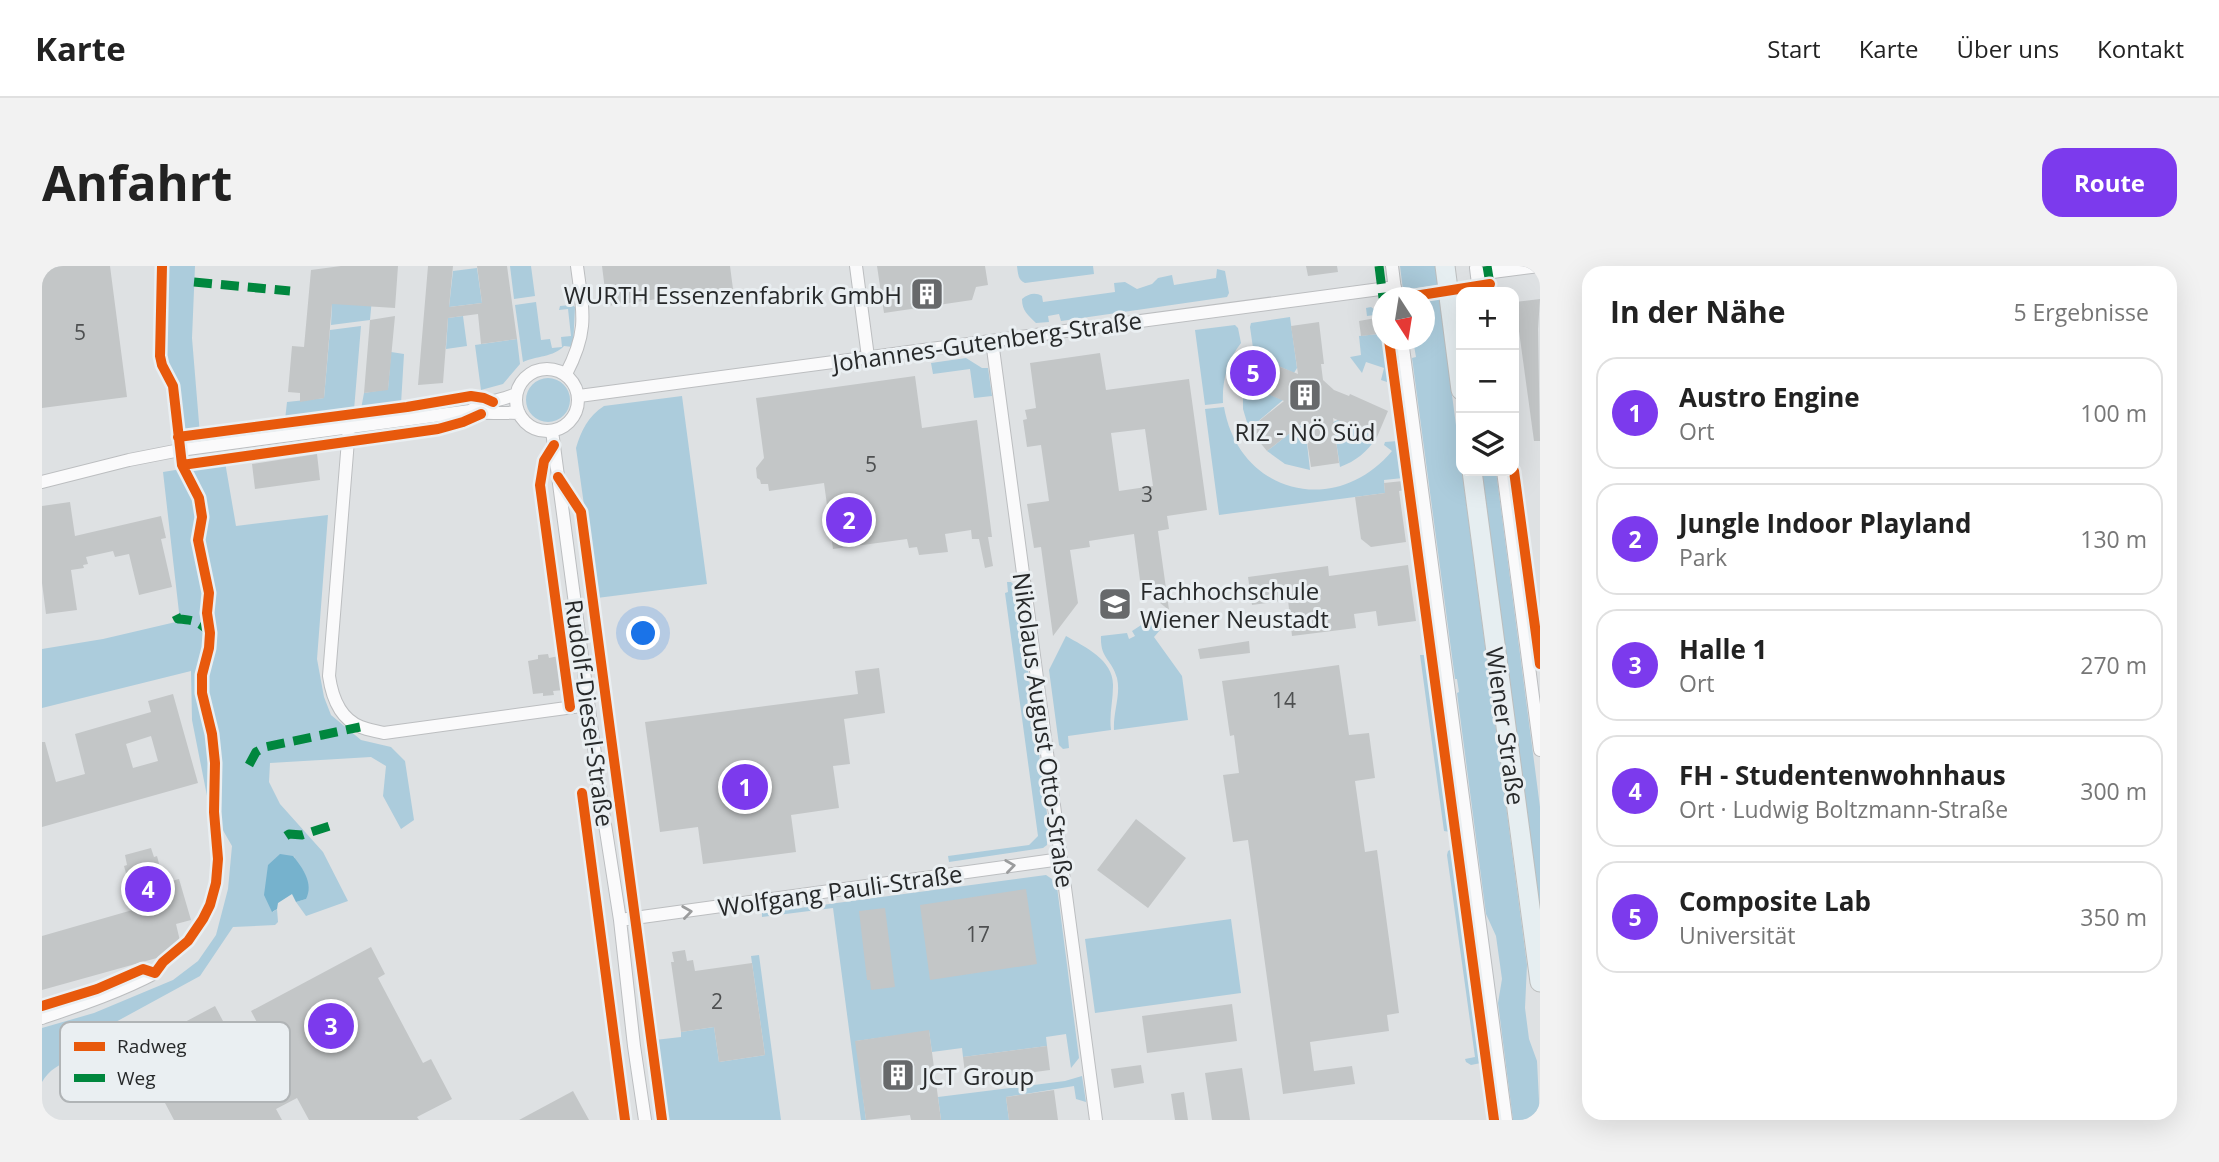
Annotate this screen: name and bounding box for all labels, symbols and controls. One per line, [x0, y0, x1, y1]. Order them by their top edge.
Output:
text: Karte [35, 26, 126, 71]
text: Start [1767, 32, 1821, 65]
text: Karte [1859, 32, 1919, 65]
text: Über uns [1957, 32, 2059, 65]
text: Kontakt [2097, 32, 2184, 65]
button: Route [2042, 148, 2177, 217]
text: Anfahrt [42, 149, 232, 215]
building icon: WURTH Essenzenfabrik GmbH [908, 275, 946, 313]
place label: WURTH Essenzenfabrik GmbH [564, 278, 902, 311]
north arrow [1372, 287, 1435, 350]
map controls [1456, 287, 1519, 476]
button: + [1456, 287, 1519, 350]
text: In der Nähe [1610, 291, 1786, 332]
text: 5 Ergebnisse [2013, 296, 2149, 328]
street label: Johannes-Gutenberg-Straße [828, 303, 1144, 379]
house number: 5 [74, 318, 86, 346]
pin: 5 [1230, 347, 1276, 399]
button: − [1456, 350, 1519, 413]
building icon: RIZ - NÖ Süd [1286, 376, 1324, 414]
text: Austro Engine [1679, 379, 1860, 415]
text: 1 [1628, 397, 1642, 429]
text: 100 m [2080, 397, 2147, 429]
button: layers [1456, 413, 1519, 476]
place label: RIZ - NÖ Süd [1235, 415, 1375, 448]
text: Ort [1679, 415, 1715, 447]
house number: 5 [865, 450, 877, 478]
house number: 3 [1141, 480, 1153, 508]
pin: 2 [826, 494, 872, 546]
text: Jungle Indoor Playland [1679, 505, 1971, 541]
text: 2 [1628, 523, 1642, 555]
text: 130 m [2080, 523, 2147, 555]
text: Park [1679, 541, 1727, 573]
street label: Nikolaus August Otto-Straße [1006, 570, 1082, 890]
place label: Fachhochschule Wiener Neustadt [1140, 574, 1329, 635]
school or university icon: Fachhochschule Wiener Neustadt [1096, 585, 1134, 623]
street label: Rudolf-Diesel-Straße [558, 597, 622, 829]
your location [626, 616, 660, 650]
text: Halle 1 [1679, 631, 1767, 667]
street label: Wiener Straße [1479, 645, 1533, 807]
text: 3 [1628, 649, 1642, 681]
text: 270 m [2080, 649, 2147, 681]
text: Ort [1679, 667, 1715, 699]
house number: 14 [1272, 686, 1296, 714]
text: FH - Studentenwohnhaus [1679, 757, 2006, 793]
pin: 1 [722, 761, 768, 813]
text: 4 [1628, 775, 1642, 807]
text: 300 m [2080, 775, 2147, 807]
text: Ort · Ludwig Boltzmann-Straße [1679, 793, 2008, 825]
street label: Wolfgang Pauli-Straße [716, 856, 964, 924]
one-way arrow [1004, 859, 1016, 874]
pin: 4 [125, 863, 171, 915]
text: Composite Lab [1679, 883, 1871, 919]
text: 5 [1628, 901, 1642, 933]
text: 350 m [2080, 901, 2147, 933]
one-way arrow [682, 904, 693, 919]
text: Universität [1679, 919, 1795, 951]
house number: 17 [966, 920, 990, 948]
house number: 2 [711, 987, 723, 1015]
pin: 3 [308, 1000, 354, 1052]
legend [60, 1022, 290, 1102]
text: Radweg [117, 1033, 187, 1059]
building icon: JCT Group [879, 1056, 917, 1094]
place label: JCT Group [920, 1059, 1034, 1092]
text: Weg [117, 1065, 156, 1091]

